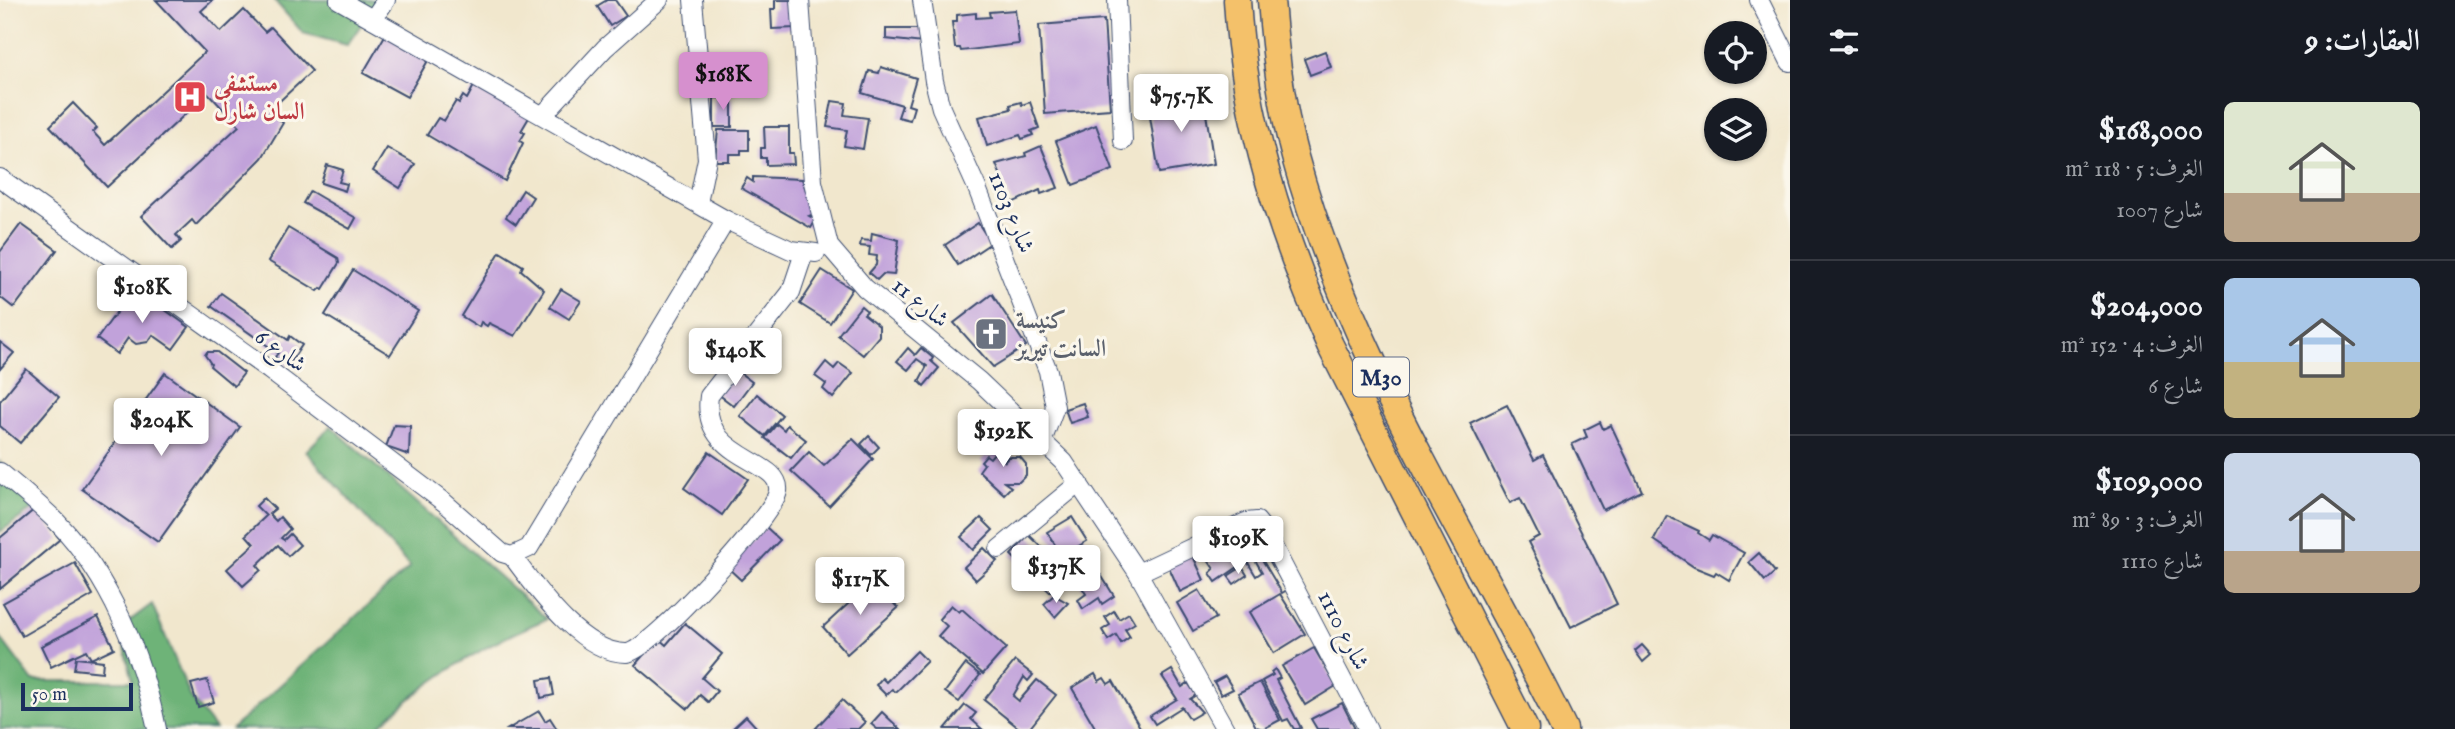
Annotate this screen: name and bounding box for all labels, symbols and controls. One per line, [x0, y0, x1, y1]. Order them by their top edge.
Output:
map controls [1704, 21, 1767, 161]
button: locate [1704, 21, 1767, 84]
icon: filters [1825, 23, 1863, 61]
text: العقارات: 9 [2305, 23, 2420, 61]
pin: $168K [674, 52, 772, 112]
text: $168K [695, 60, 751, 89]
place label: مستشفى السان شارل [213, 69, 305, 128]
pin: $75.7K [1124, 74, 1238, 134]
hospital icon: مستشفى السان شارل [171, 78, 209, 116]
text: $75.7K [1150, 82, 1212, 111]
button: layers [1704, 98, 1767, 161]
text: $168,000 [2099, 112, 2203, 150]
icon: home [2280, 130, 2364, 214]
text: الغرف: 5 · 118 m² [2065, 155, 2203, 184]
street label: شارع 1103 [977, 167, 1041, 259]
text: شارع 1007 [2116, 196, 2203, 225]
pin: $108K [93, 266, 191, 325]
street label: شارع 11 [883, 271, 955, 338]
text: $108K [113, 273, 171, 302]
text: $204,000 [2090, 288, 2203, 326]
place label: كنيسة السانت تيريز [1013, 306, 1106, 365]
icon: home [2280, 306, 2364, 390]
church icon: كنيسة السانت تيريز [972, 315, 1010, 353]
street label: شارع 6 [246, 322, 312, 383]
pin: $140K [686, 328, 784, 388]
text: الغرف: 4 · 152 m² [2061, 331, 2203, 360]
text: $140K [705, 336, 765, 365]
road number: M30 [1353, 358, 1409, 396]
text: شارع 6 [2148, 372, 2203, 401]
pin: $204K [112, 398, 210, 458]
text: $204K [130, 406, 192, 435]
pin: $192K [954, 410, 1052, 469]
text: $192K [974, 417, 1032, 446]
text: $109,000 [2095, 463, 2203, 501]
icon: home [2280, 481, 2364, 565]
text: الغرف: 3 · 89 m² [2072, 506, 2203, 535]
pin: $109K [1189, 516, 1287, 576]
text: $109K [1208, 524, 1268, 553]
pin: $137K [1007, 546, 1105, 605]
text: شارع 1110 [2121, 547, 2203, 576]
text: $137K [1027, 553, 1085, 582]
pin: $117K [811, 558, 909, 617]
text: $117K [831, 565, 889, 594]
street label: شارع 1110 [1307, 586, 1376, 677]
scale bar [21, 680, 133, 712]
text: 50 m [32, 683, 67, 707]

